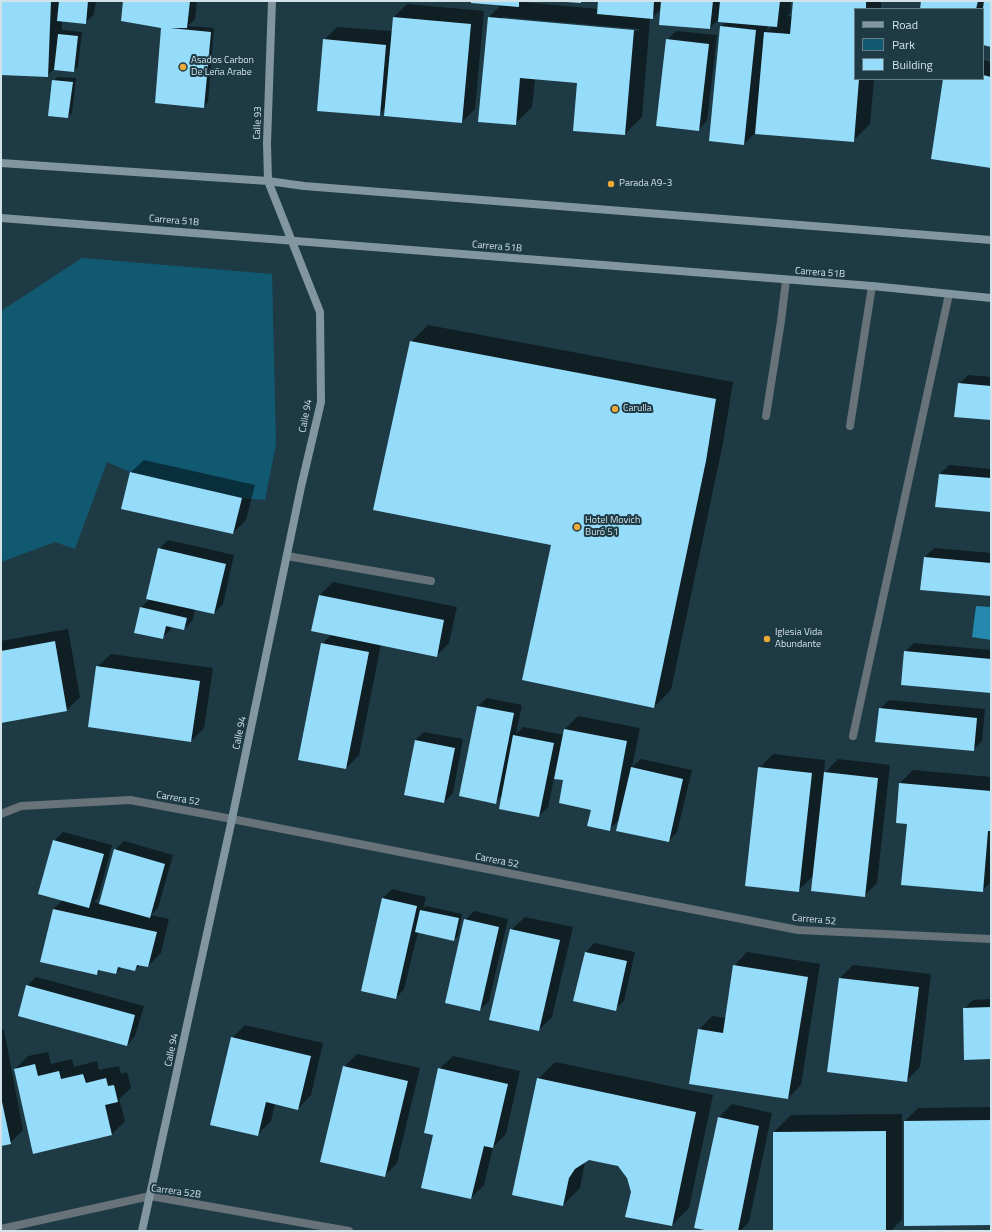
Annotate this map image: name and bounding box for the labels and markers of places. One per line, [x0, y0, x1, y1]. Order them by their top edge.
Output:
place label: Asados Carbon De Leña Arabe [191, 55, 254, 78]
marker: Asados Carbon De Leña Arabe [178, 62, 188, 72]
place label: Parada A9-3 [619, 178, 672, 190]
marker: Parada A9-3 [606, 179, 616, 189]
place label: Carulla [623, 403, 652, 415]
marker: Carulla [610, 404, 620, 414]
place label: Hotel Movich Buró 51 [585, 515, 640, 538]
marker: Hotel Movich Buró 51 [572, 522, 582, 532]
place label: Iglesia Vida Abundante [775, 627, 822, 650]
marker: Iglesia Vida Abundante [762, 634, 772, 644]

